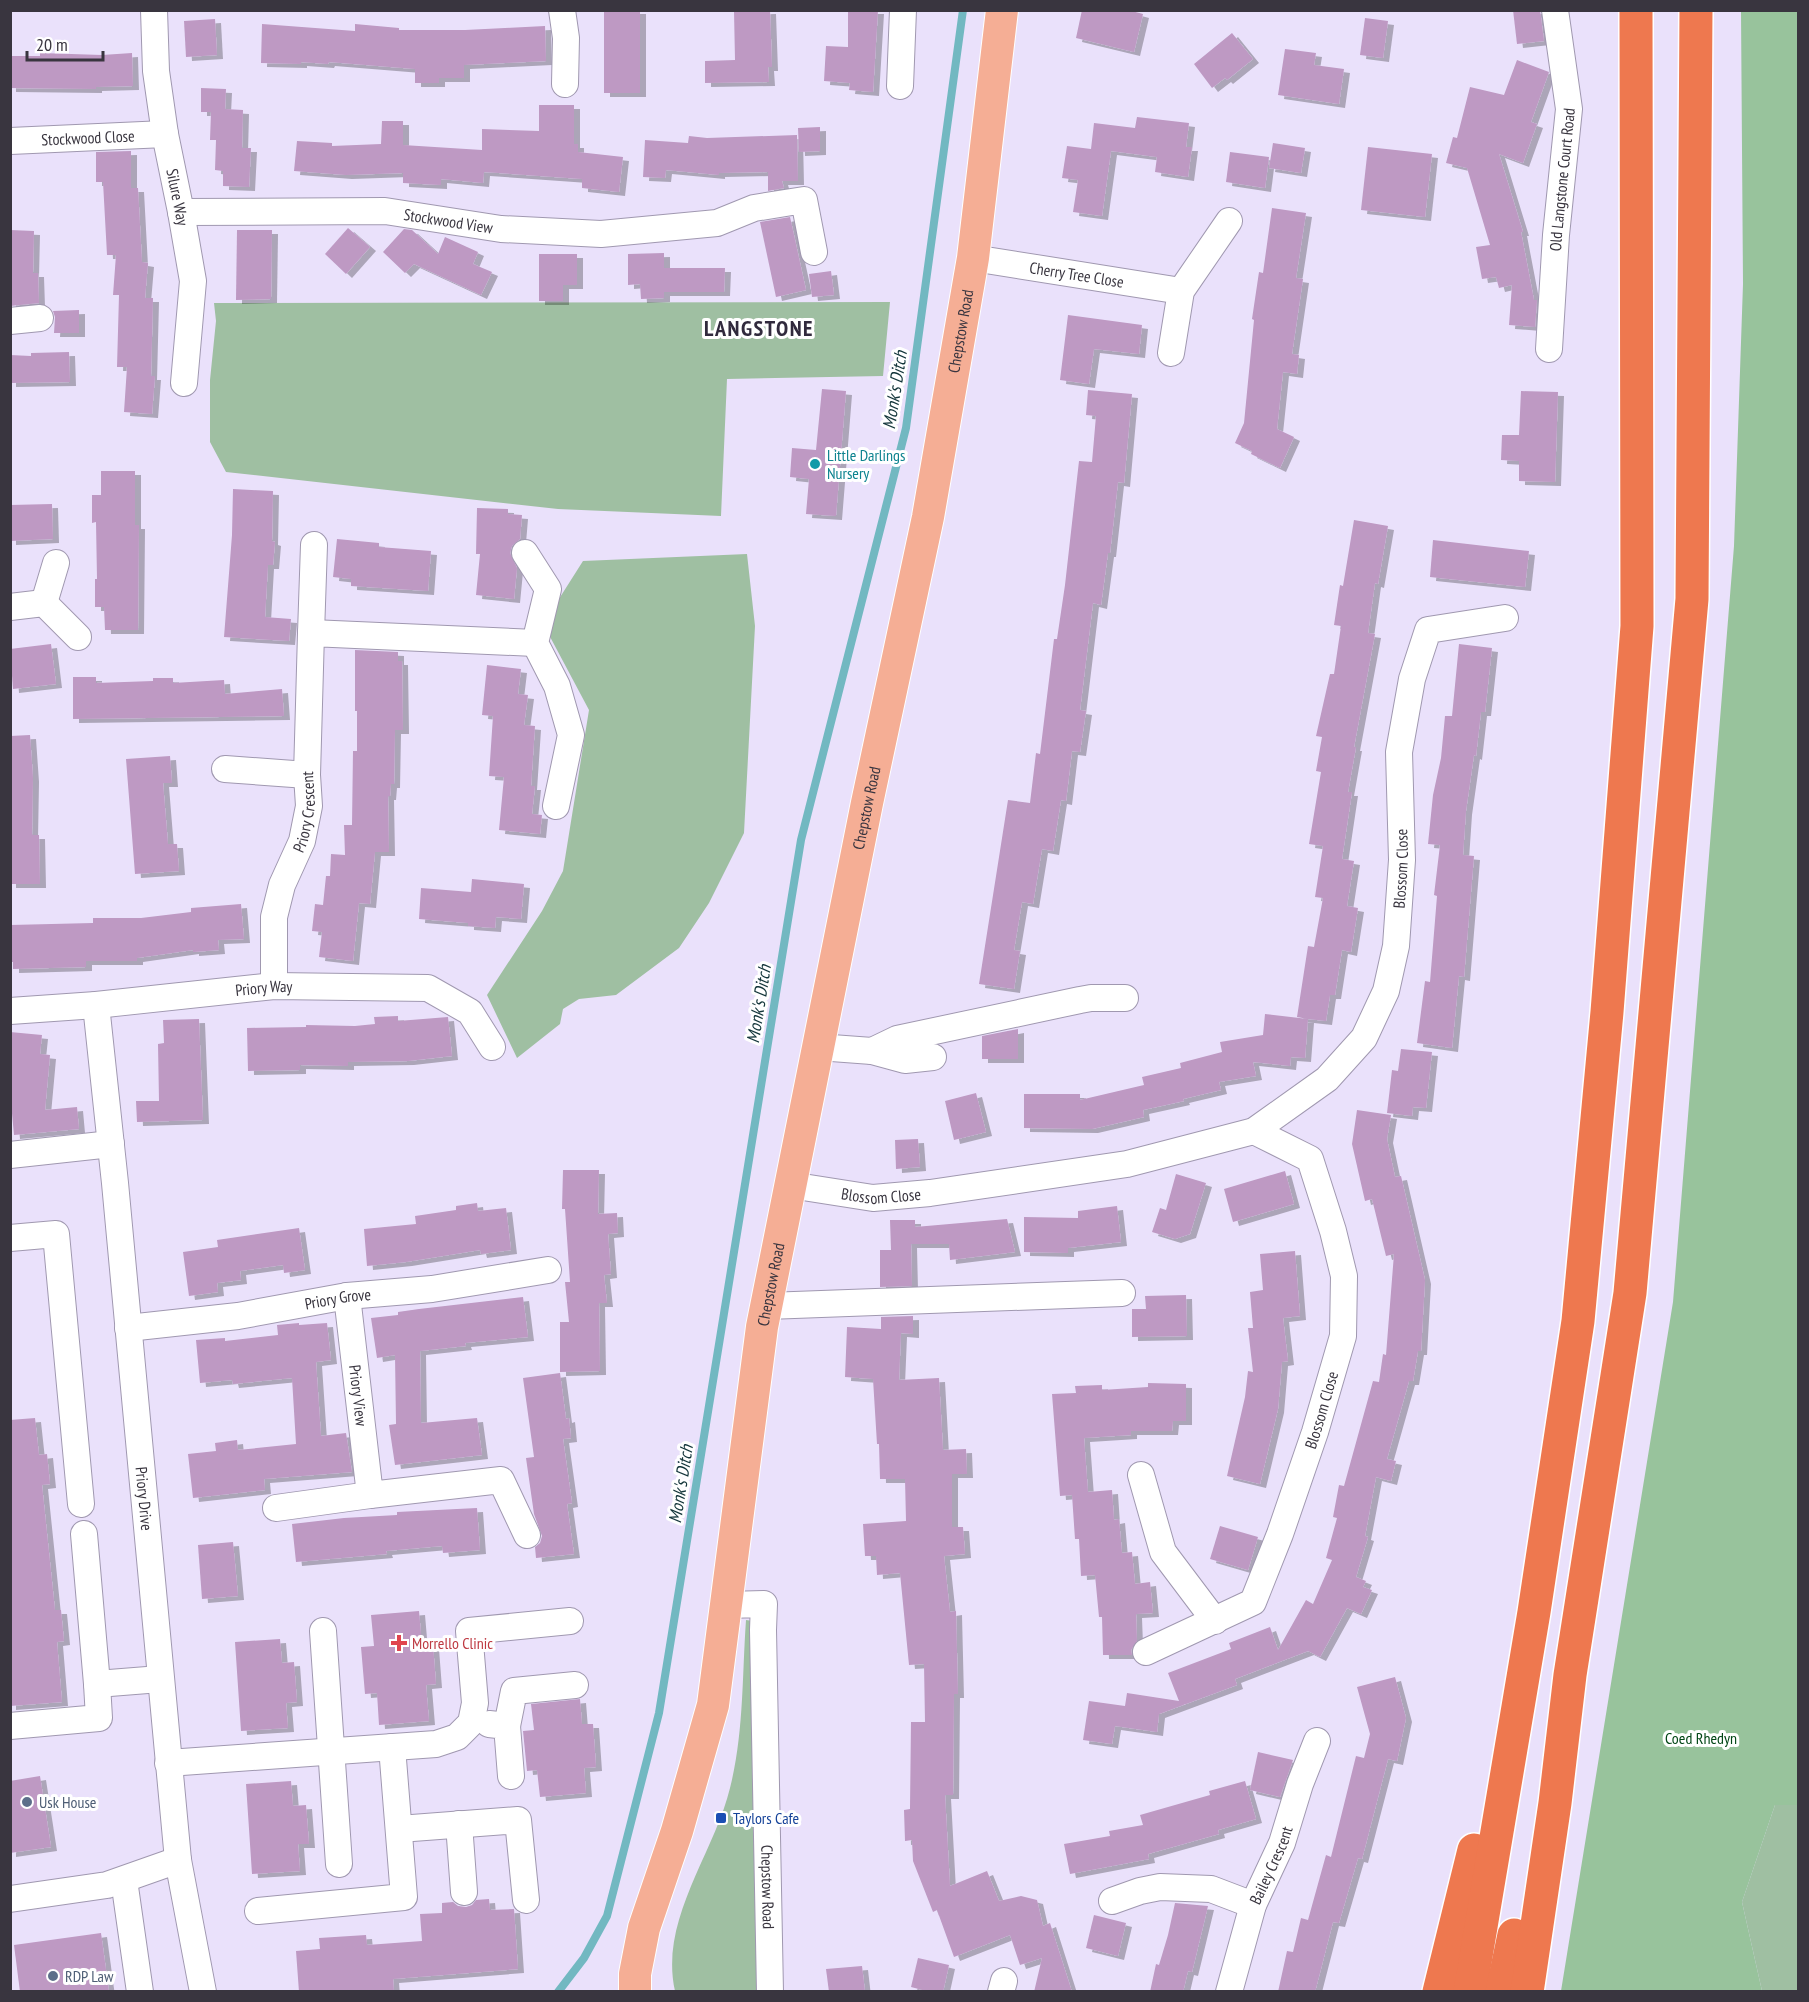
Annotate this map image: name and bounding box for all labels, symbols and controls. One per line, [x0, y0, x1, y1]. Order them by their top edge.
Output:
scale bar [27, 24, 104, 62]
text: 20 m [36, 33, 68, 56]
street label: Old Langstone Court Road [1545, 107, 1579, 252]
street label: Stockwood Close [41, 125, 135, 150]
street label: Silure Way [162, 167, 193, 227]
street label: Stockwood View [402, 204, 495, 238]
street label: Cherry Tree Close [1028, 257, 1125, 292]
street label: Chepstow Road [943, 288, 977, 374]
district label: LANGSTONE [704, 314, 814, 342]
water label: Monk's Ditch [877, 348, 912, 431]
place label: Little Darlings Nursery [827, 445, 905, 483]
marker: Little Darlings Nursery [808, 457, 822, 471]
street label: Chepstow Road [848, 764, 885, 851]
street label: Priory Crescent [288, 770, 319, 855]
street label: Blossom Close [1389, 828, 1412, 909]
water label: Monk's Ditch [741, 962, 776, 1045]
street label: Priory Way [234, 976, 293, 1000]
street label: Blossom Close [840, 1183, 922, 1208]
street label: Chepstow Road [752, 1241, 789, 1328]
street label: Priory Grove [303, 1284, 372, 1314]
street label: Priory View [345, 1364, 372, 1428]
street label: Blossom Close [1300, 1369, 1342, 1451]
water label: Monk's Ditch [663, 1442, 698, 1525]
street label: Priory Drive [131, 1466, 157, 1531]
place label: Morrello Clinic [412, 1633, 493, 1653]
marker: Morrello Clinic [390, 1634, 408, 1652]
park label: Coed Rhedyn [1665, 1728, 1737, 1748]
place label: Usk House [39, 1792, 96, 1812]
marker: Usk House [20, 1795, 34, 1809]
place label: Taylors Cafe [733, 1808, 799, 1828]
marker: Taylors Cafe [714, 1811, 728, 1825]
street label: Bailey Crescent [1245, 1823, 1297, 1907]
street label: Chepstow Road [757, 1845, 779, 1929]
place label: RDP Law [65, 1966, 114, 1986]
marker: RDP Law [46, 1969, 60, 1983]

